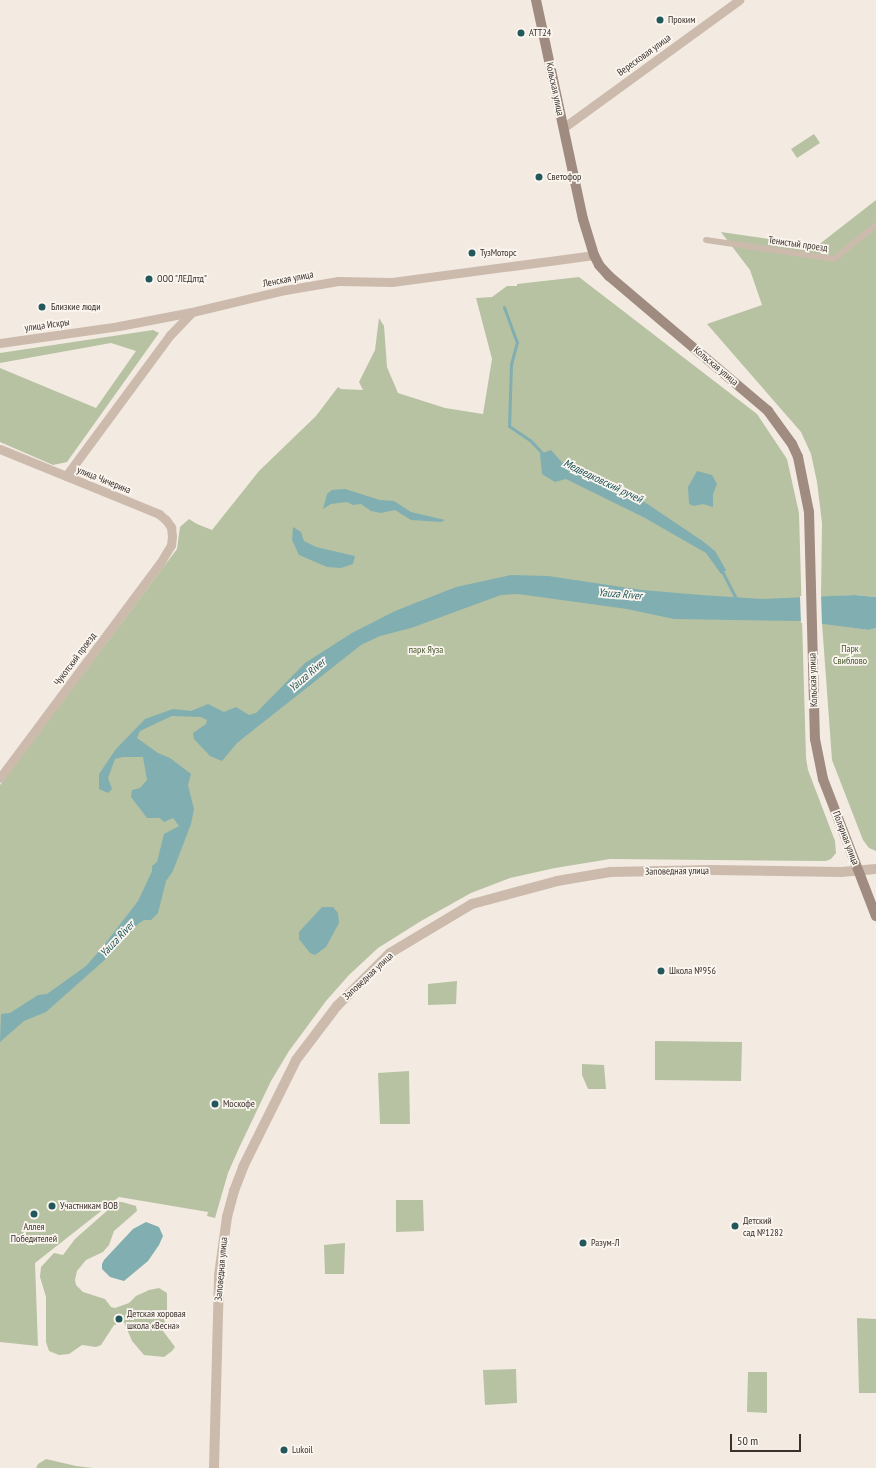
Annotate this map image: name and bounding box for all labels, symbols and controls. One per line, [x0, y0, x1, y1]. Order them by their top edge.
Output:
place label: Проким [668, 14, 695, 26]
marker: Проким [655, 15, 665, 25]
place label: АТТ24 [529, 27, 551, 39]
marker: АТТ24 [516, 28, 526, 38]
street label: Вересковая улица [615, 32, 673, 78]
street label: Кольская улица [543, 61, 567, 117]
place label: Светофор [547, 171, 581, 183]
marker: Светофор [534, 172, 544, 182]
street label: Тенистый проезд [768, 234, 828, 254]
place label: ТузМоторс [480, 247, 517, 259]
marker: ТузМоторс [467, 248, 477, 258]
street label: Ленская улица [262, 268, 314, 290]
place label: ООО "ЛЕДлтд" [157, 273, 207, 285]
marker: ООО "ЛЕДлтд" [144, 274, 154, 284]
marker: Близкие люди [36, 301, 48, 313]
place label: Близкие люди [51, 301, 101, 313]
street label: улица Искры [24, 316, 70, 334]
street label: Кольская улица [691, 344, 741, 388]
water label: Медведковский ручей [562, 456, 644, 506]
street label: улица Чичерина [75, 464, 133, 496]
water label: Yauza River [598, 586, 642, 602]
street label: Чукотский проезд [51, 630, 99, 688]
park label: Парк Свиблово [833, 642, 867, 666]
park label: парк Яуза [409, 644, 443, 656]
street label: Кольская улица [806, 653, 820, 707]
water label: Yauza River [286, 656, 328, 694]
street label: Полярная улица [830, 809, 862, 867]
street label: Заповедная улица [645, 864, 709, 878]
water label: Yauza River [97, 919, 137, 959]
street label: Заповедная улица [340, 950, 396, 1002]
place label: Школа №956 [669, 965, 716, 977]
marker: Школа №956 [656, 966, 666, 976]
place label: Москофе [223, 1098, 255, 1110]
marker: Москофе [210, 1099, 220, 1109]
place label: Участникам ВОВ [60, 1200, 118, 1212]
marker: Участникам ВОВ [47, 1201, 57, 1211]
marker: Аллея Победителей [29, 1209, 39, 1219]
place label: Детский сад №1282 [743, 1214, 783, 1238]
place label: Аллея Победителей [11, 1220, 57, 1244]
marker: Детский сад №1282 [730, 1221, 740, 1231]
street label: Заповедная улица [212, 1237, 230, 1301]
place label: Разум-Л [591, 1237, 620, 1249]
marker: Разум-Л [578, 1238, 588, 1248]
place label: Детская хоровая школа «Весна» [127, 1307, 186, 1330]
marker: Детская хоровая школа «Весна» [114, 1314, 124, 1324]
scale bar [732, 1426, 803, 1452]
text: 50 m [737, 1433, 758, 1448]
place label: Lukoil [292, 1444, 313, 1456]
marker: Lukoil [279, 1445, 289, 1455]

